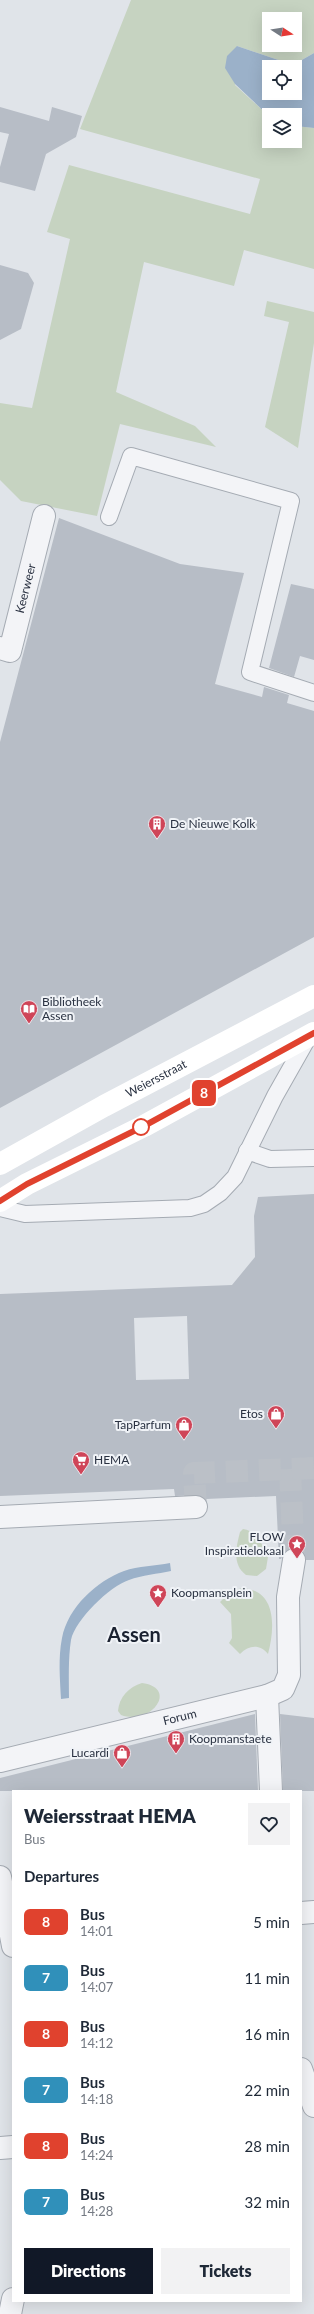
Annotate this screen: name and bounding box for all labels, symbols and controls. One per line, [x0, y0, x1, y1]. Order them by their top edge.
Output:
north arrow [262, 12, 302, 52]
map controls [262, 12, 302, 148]
button: locate [262, 60, 302, 100]
button: layers [262, 108, 302, 148]
street label: Keerweer [12, 561, 39, 615]
building icon: De Nieuwe Kolk [147, 814, 167, 839]
place label: De Nieuwe Kolk [170, 816, 256, 831]
place label: Bibliotheek Assen [42, 994, 102, 1023]
library icon: Bibliotheek Assen [19, 999, 39, 1024]
street label: Weiersstraat [123, 1056, 190, 1100]
line badge: 8 [191, 1080, 217, 1106]
text: 8 [200, 1084, 208, 1101]
unlabelled marker [132, 1118, 150, 1136]
shop icon: Etos [266, 1404, 286, 1429]
place label: Etos [240, 1406, 263, 1421]
shop icon: TapParfum [174, 1415, 194, 1440]
place label: TapParfum [115, 1417, 171, 1432]
supermarket icon: HEMA [71, 1450, 91, 1475]
place label: HEMA [94, 1452, 130, 1467]
place label: FLOW Inspiratielokaal [205, 1529, 285, 1558]
place icon: FLOW Inspiratielokaal [287, 1534, 307, 1559]
place icon: Koopmansplein [148, 1583, 168, 1608]
place label: Koopmansplein [171, 1585, 252, 1600]
district label: Assen [106, 1622, 161, 1646]
street label: Forum [161, 1705, 198, 1728]
building icon: Koopmanstaete [166, 1729, 186, 1754]
place label: Koopmanstaete [189, 1731, 272, 1746]
shop icon: Lucardi [112, 1743, 132, 1768]
place label: Lucardi [71, 1745, 109, 1760]
button: heart [248, 1803, 290, 1845]
text: Weiersstraat HEMA [24, 1804, 196, 1827]
text: Bus [24, 1831, 45, 1847]
text: Departures [24, 1867, 99, 1885]
text: Bus [80, 1905, 105, 1923]
text: 8 [42, 1913, 50, 1930]
text: 5 min [253, 1913, 290, 1931]
text: 14:01 [80, 1923, 113, 1939]
text: Bus [80, 1961, 105, 1979]
text: 7 [42, 1969, 50, 1986]
text: 11 min [244, 1969, 290, 1987]
text: 14:07 [80, 1979, 113, 1995]
text: Bus [80, 2017, 105, 2035]
text: 8 [42, 2025, 50, 2042]
text: 16 min [244, 2025, 290, 2043]
text: 14:12 [80, 2035, 113, 2051]
text: Bus [80, 2073, 105, 2091]
text: 7 [42, 2081, 50, 2098]
text: 22 min [244, 2081, 290, 2099]
text: 14:18 [80, 2091, 113, 2107]
text: Bus [80, 2129, 105, 2147]
text: 8 [42, 2137, 50, 2154]
text: 28 min [244, 2137, 290, 2155]
text: 14:24 [80, 2147, 113, 2163]
text: Bus [80, 2185, 105, 2203]
text: 7 [42, 2193, 50, 2210]
text: 32 min [244, 2193, 290, 2211]
text: 14:28 [80, 2203, 113, 2219]
button: Directions [24, 2248, 153, 2294]
button: Tickets [161, 2248, 290, 2294]

